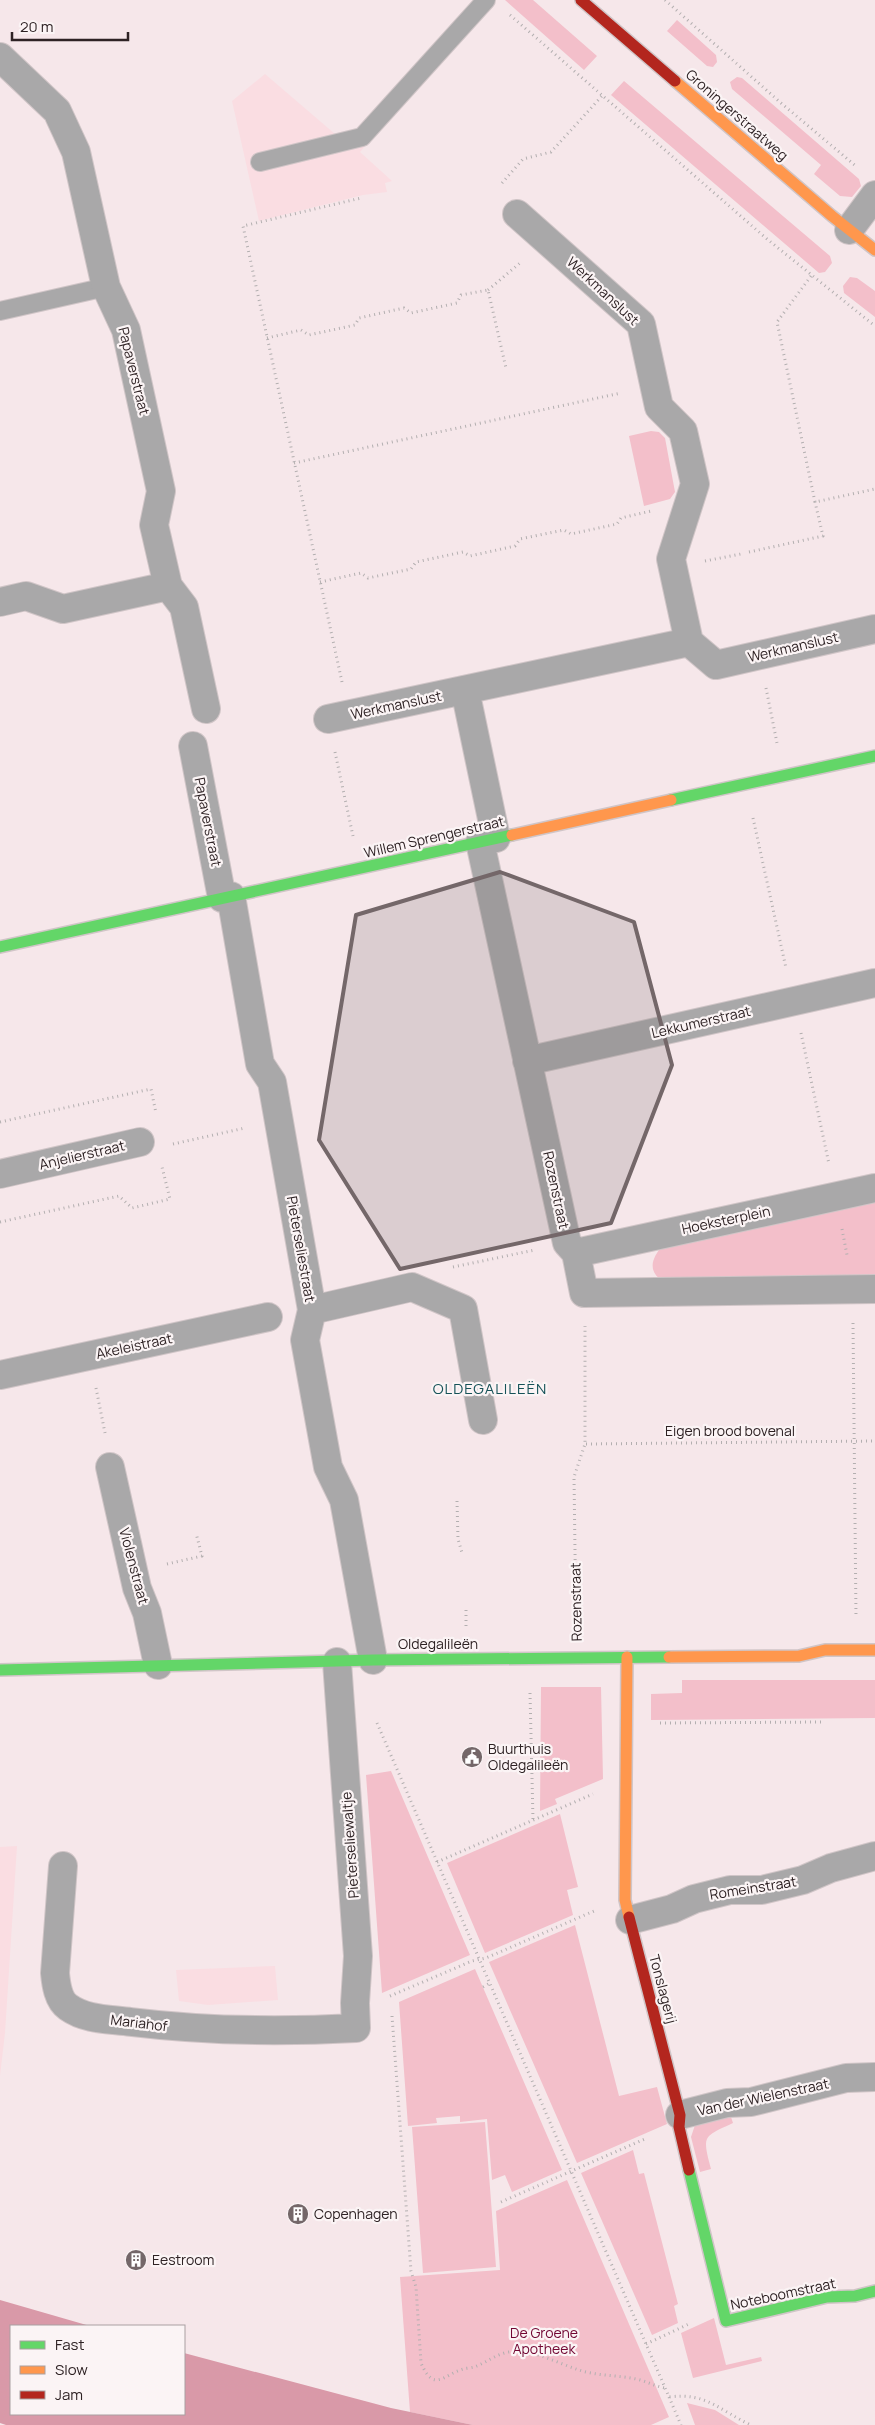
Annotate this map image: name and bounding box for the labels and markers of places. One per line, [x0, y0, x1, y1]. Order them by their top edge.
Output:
place label: Buurthuis Oldegalileën [488, 1739, 568, 1774]
public building icon: Buurthuis Oldegalileën [460, 1745, 484, 1769]
building icon: Copenhagen [286, 2202, 310, 2226]
place label: Copenhagen [314, 2204, 398, 2223]
building icon: Eestroom [124, 2248, 148, 2272]
place label: Eestroom [152, 2250, 215, 2269]

